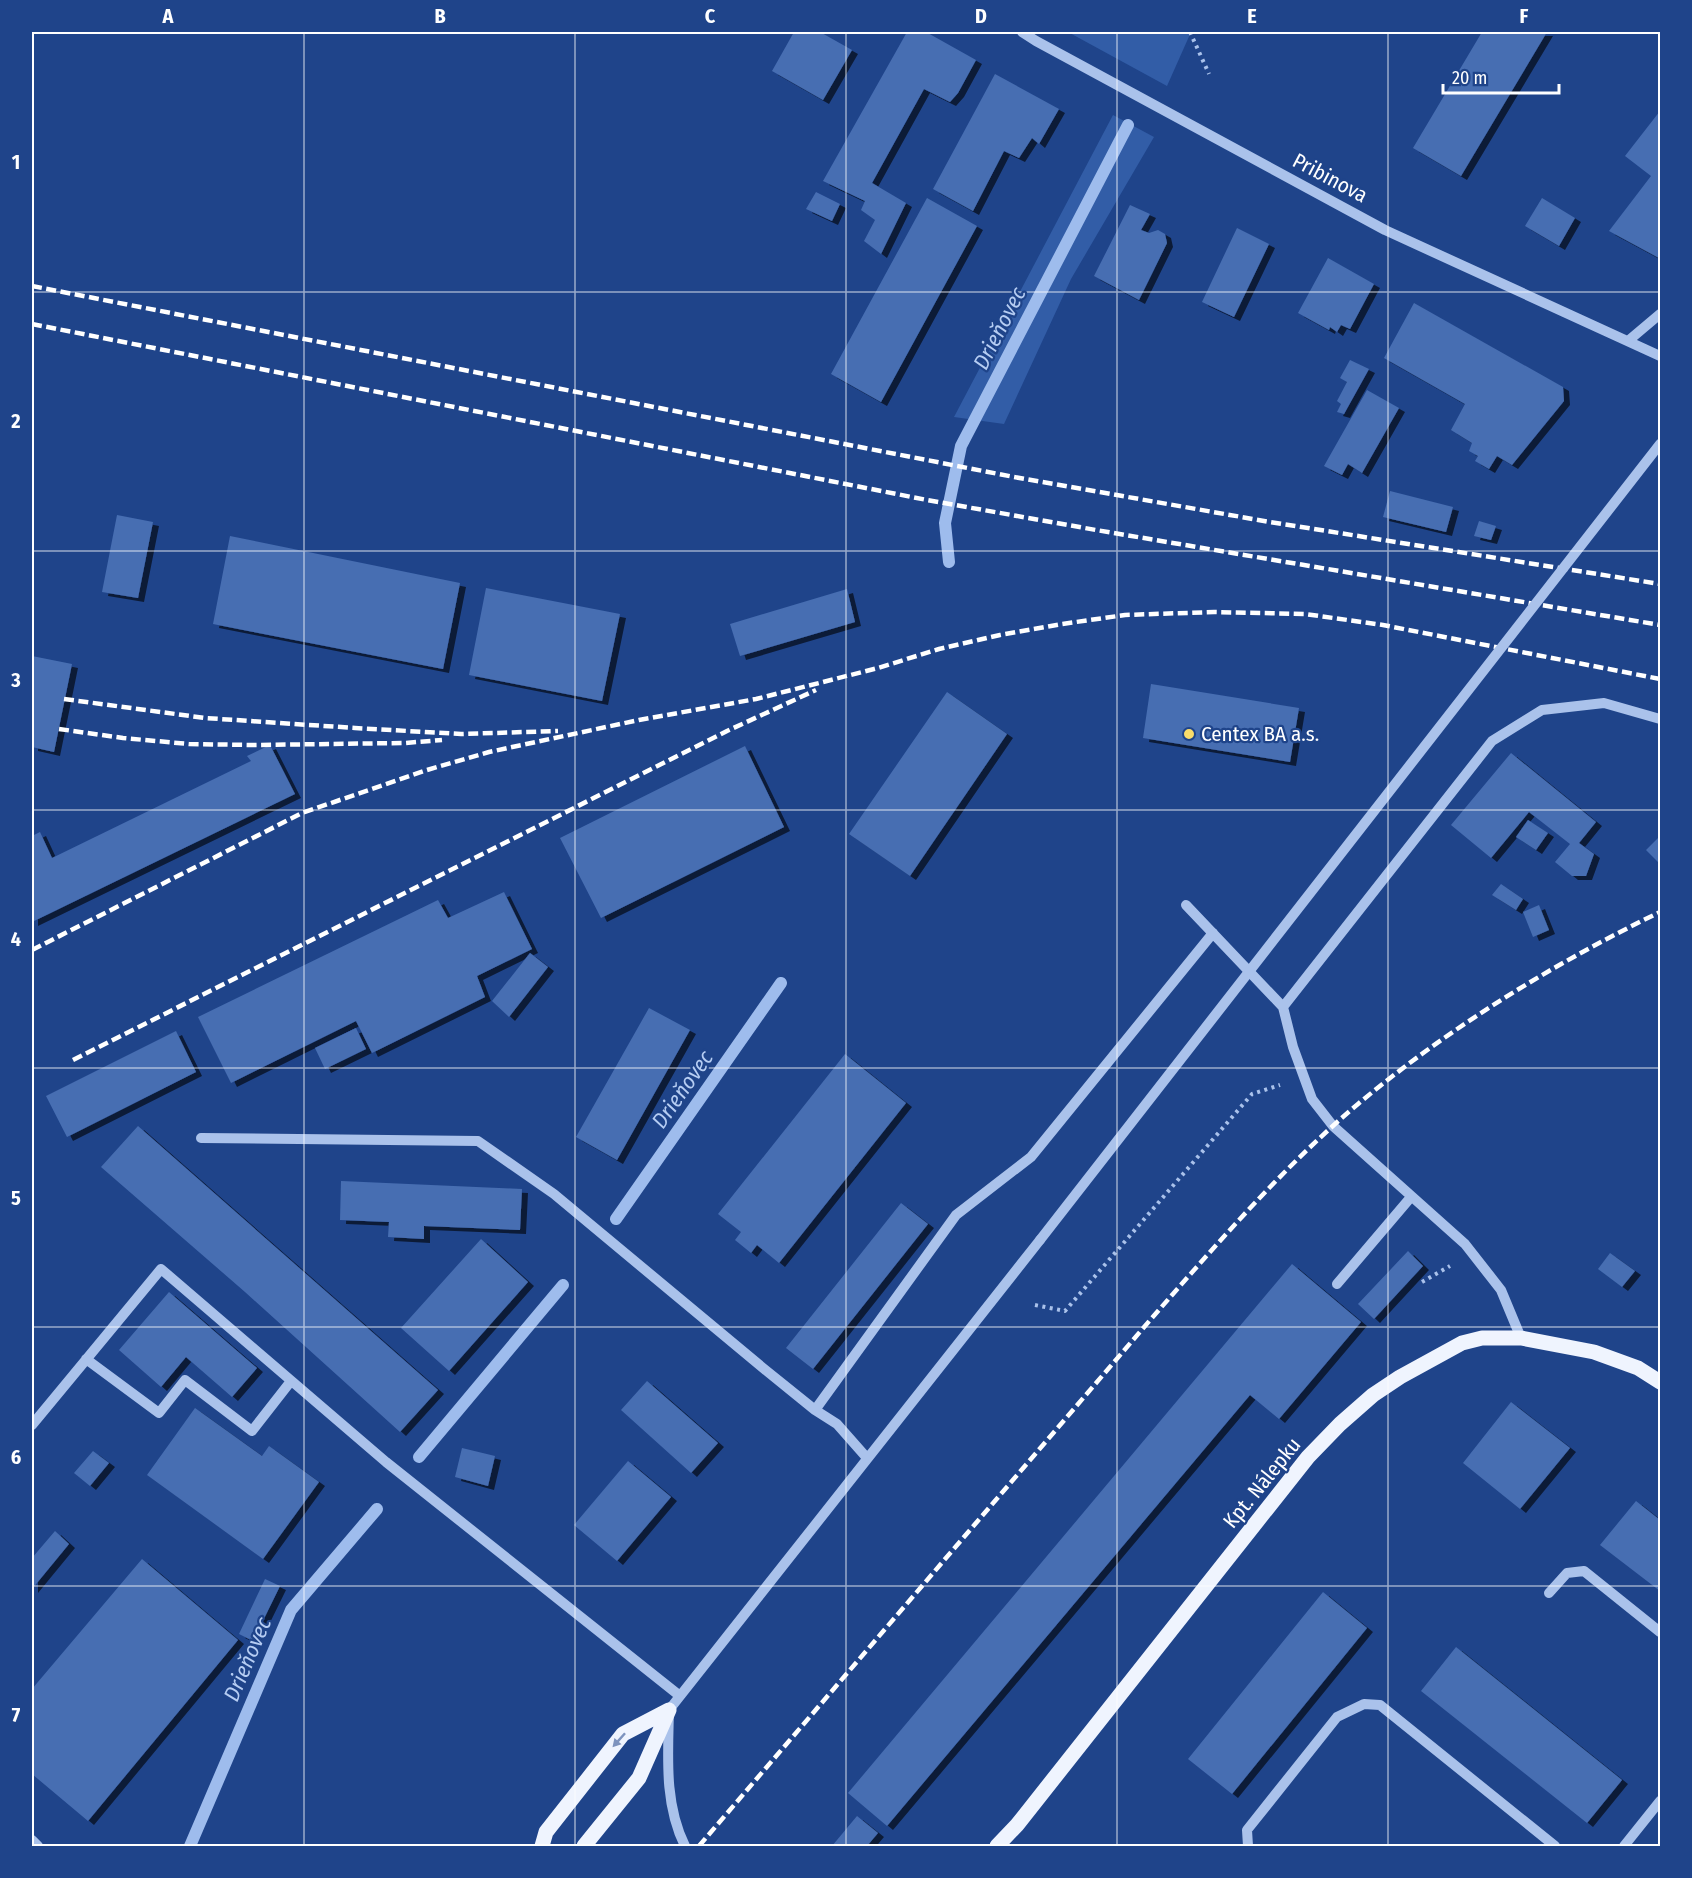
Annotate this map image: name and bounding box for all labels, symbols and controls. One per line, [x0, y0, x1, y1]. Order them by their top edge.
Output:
text: A [162, 4, 175, 28]
text: B [434, 4, 446, 28]
text: C [705, 4, 716, 28]
text: D [975, 4, 987, 28]
text: E [1247, 4, 1257, 28]
text: F [1520, 4, 1529, 28]
scale bar [1443, 57, 1558, 95]
text: 20 m [1452, 67, 1487, 89]
street label: Pribinova [1288, 148, 1372, 208]
text: 1 [12, 150, 20, 174]
water label: Drieňovec [967, 282, 1032, 374]
text: 2 [10, 409, 21, 433]
text: 3 [10, 668, 21, 692]
place label: Centex BA a.s. [1201, 721, 1319, 747]
marker: Centex BA a.s. [1182, 727, 1196, 741]
text: 4 [11, 927, 21, 951]
water label: Drieňovec [646, 1045, 719, 1133]
text: 5 [11, 1186, 21, 1210]
street label: Kpt. Nálepku [1218, 1432, 1306, 1534]
text: 6 [11, 1445, 21, 1469]
water label: Drieňovec [218, 1613, 277, 1705]
text: 7 [12, 1703, 21, 1727]
one-way arrow [613, 1732, 626, 1747]

